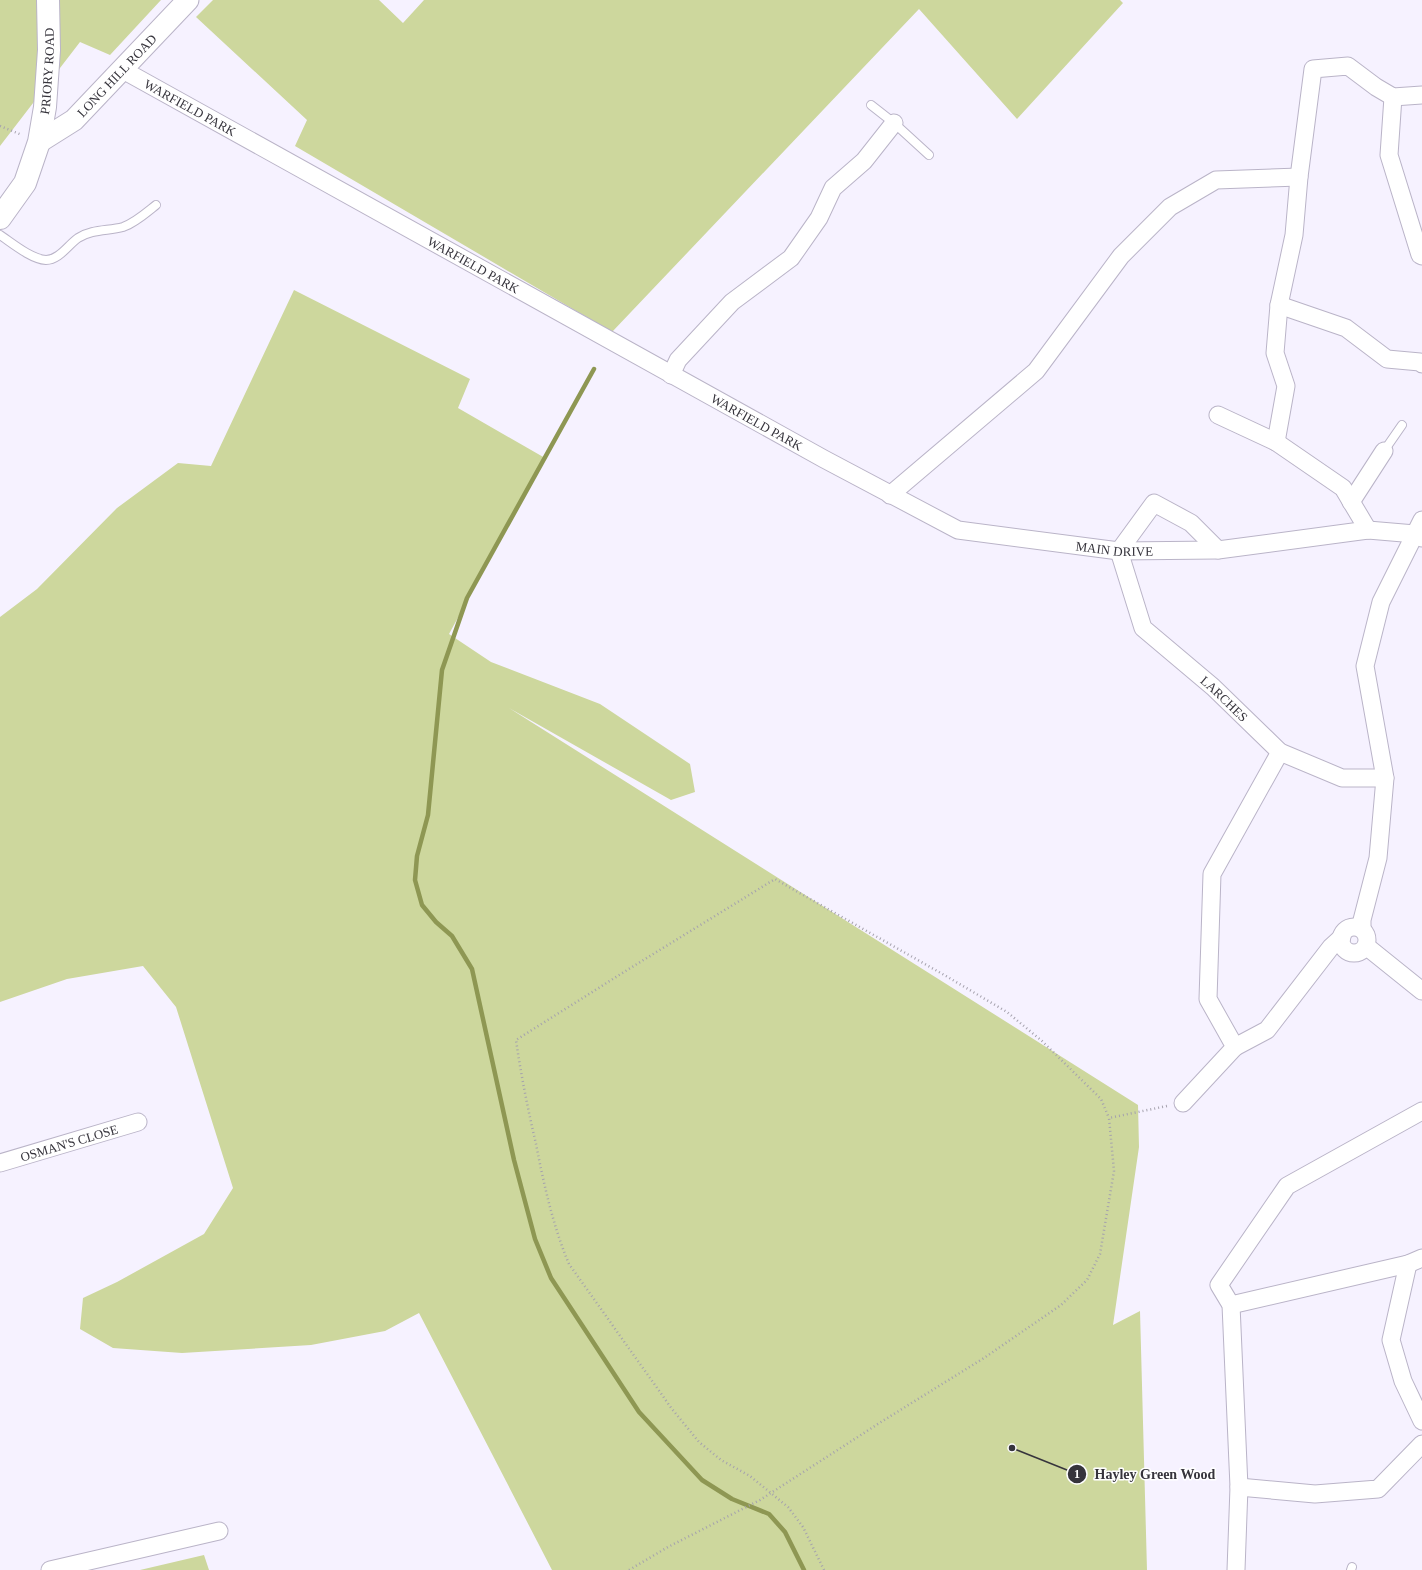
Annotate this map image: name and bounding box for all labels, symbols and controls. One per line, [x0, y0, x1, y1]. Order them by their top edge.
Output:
street label: PRIORY ROAD [36, 28, 57, 115]
street label: LONG HILL ROAD [74, 31, 159, 120]
street label: WARFIELD PARK [142, 76, 239, 139]
street label: WARFIELD PARK [425, 233, 523, 296]
street label: WARFIELD PARK [708, 390, 806, 454]
street label: MAIN DRIVE [1075, 538, 1153, 559]
street label: LARCHES [1198, 673, 1251, 724]
street label: OSMAN'S CLOSE [18, 1121, 120, 1164]
callout: Hayley Green Wood [1067, 1461, 1224, 1487]
text: 1 [1074, 1467, 1080, 1481]
text: Hayley Green Wood [1095, 1467, 1216, 1482]

